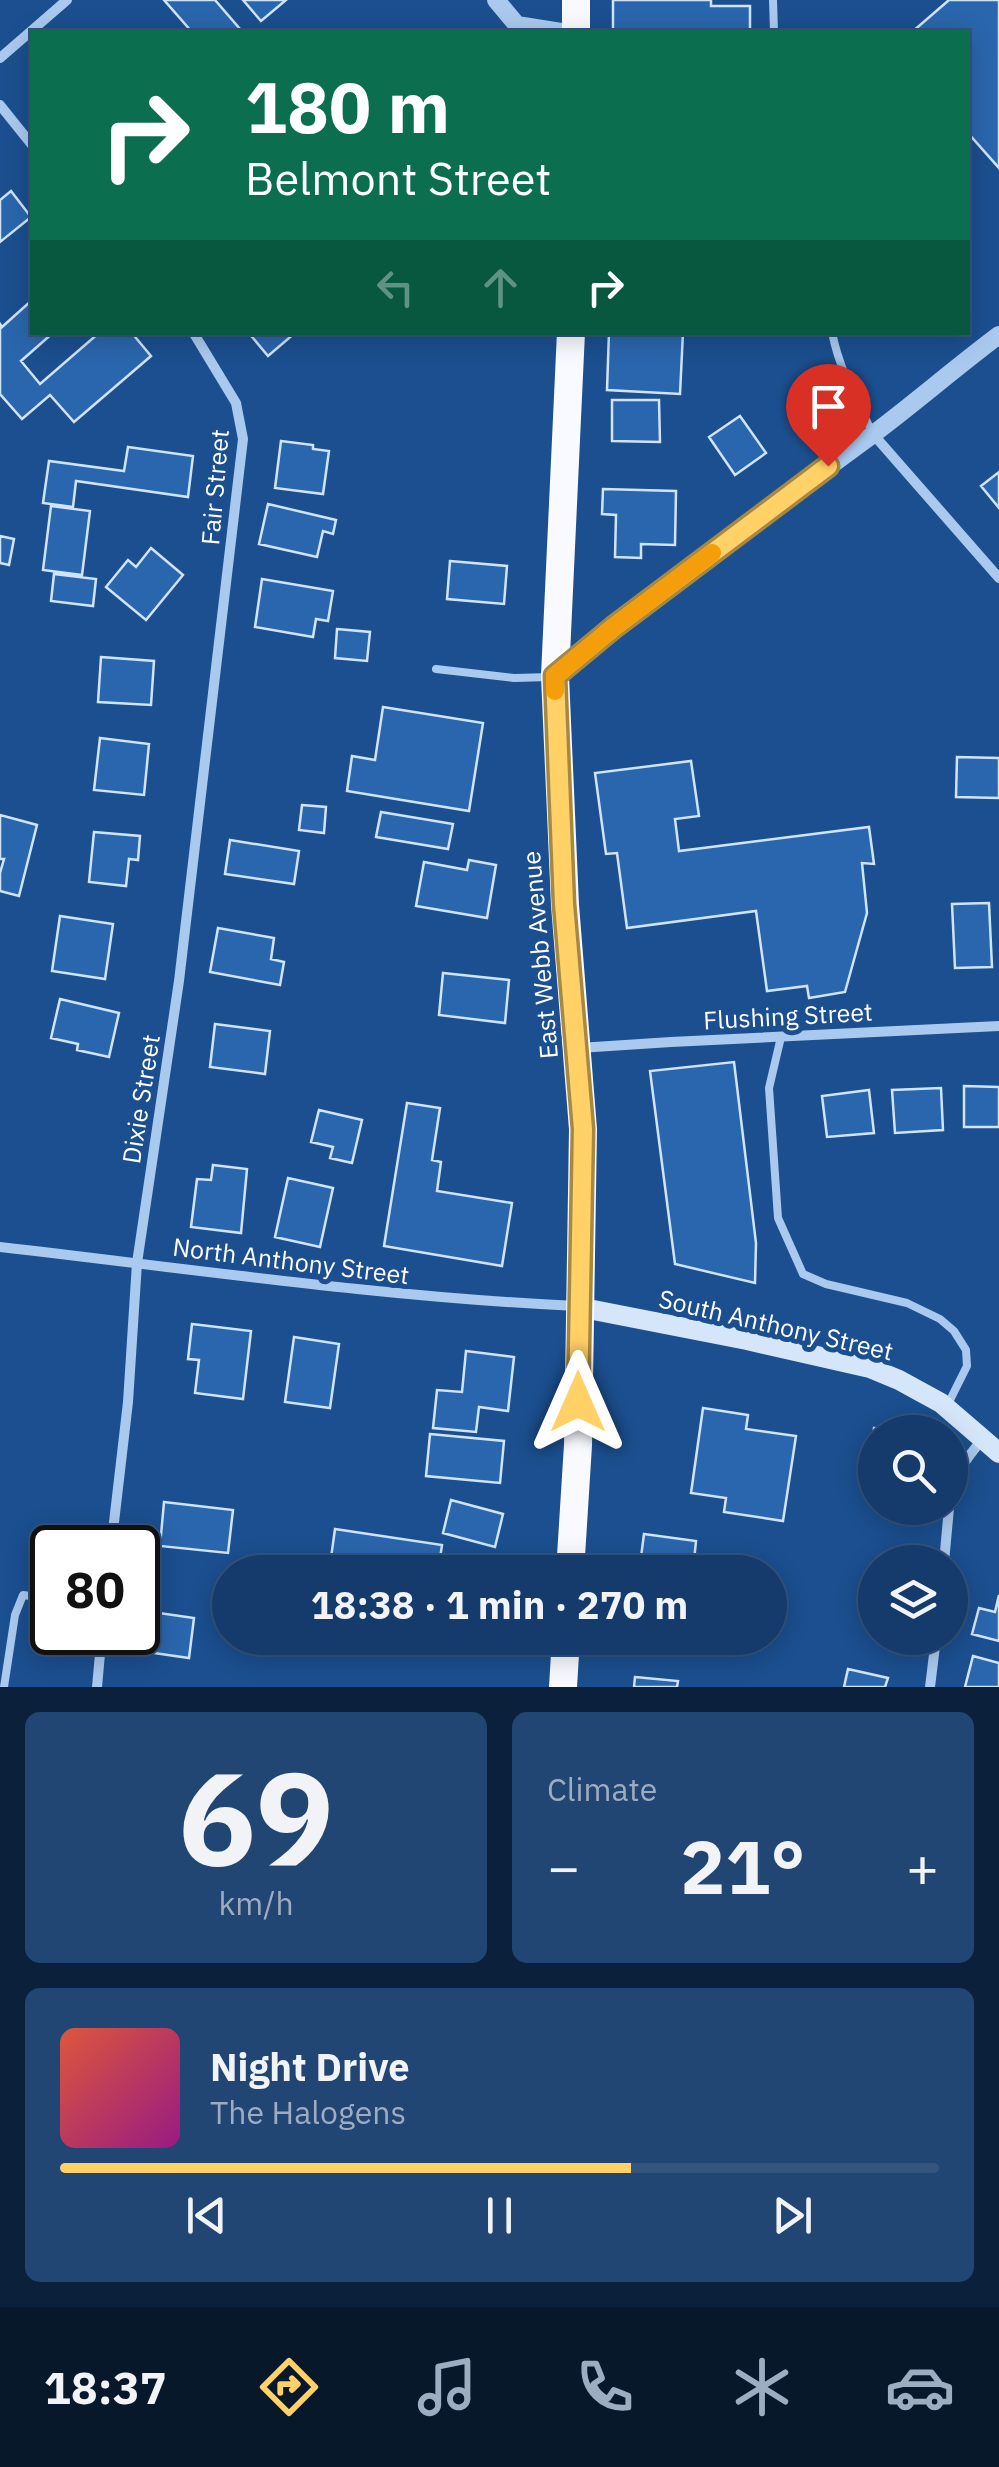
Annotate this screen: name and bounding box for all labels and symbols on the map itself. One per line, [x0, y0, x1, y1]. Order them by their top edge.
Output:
pin [786, 364, 871, 467]
street label: Fair Street [193, 428, 236, 546]
street label: East Webb Avenue [514, 850, 565, 1060]
street label: Flushing Street [702, 995, 873, 1036]
street label: Dixie Street [114, 1032, 167, 1166]
street label: North Anthony Street [171, 1230, 411, 1291]
street label: South Anthony Street [656, 1281, 897, 1368]
position arrow [526, 1350, 630, 1454]
speed limit sign: 80 [30, 1525, 160, 1655]

